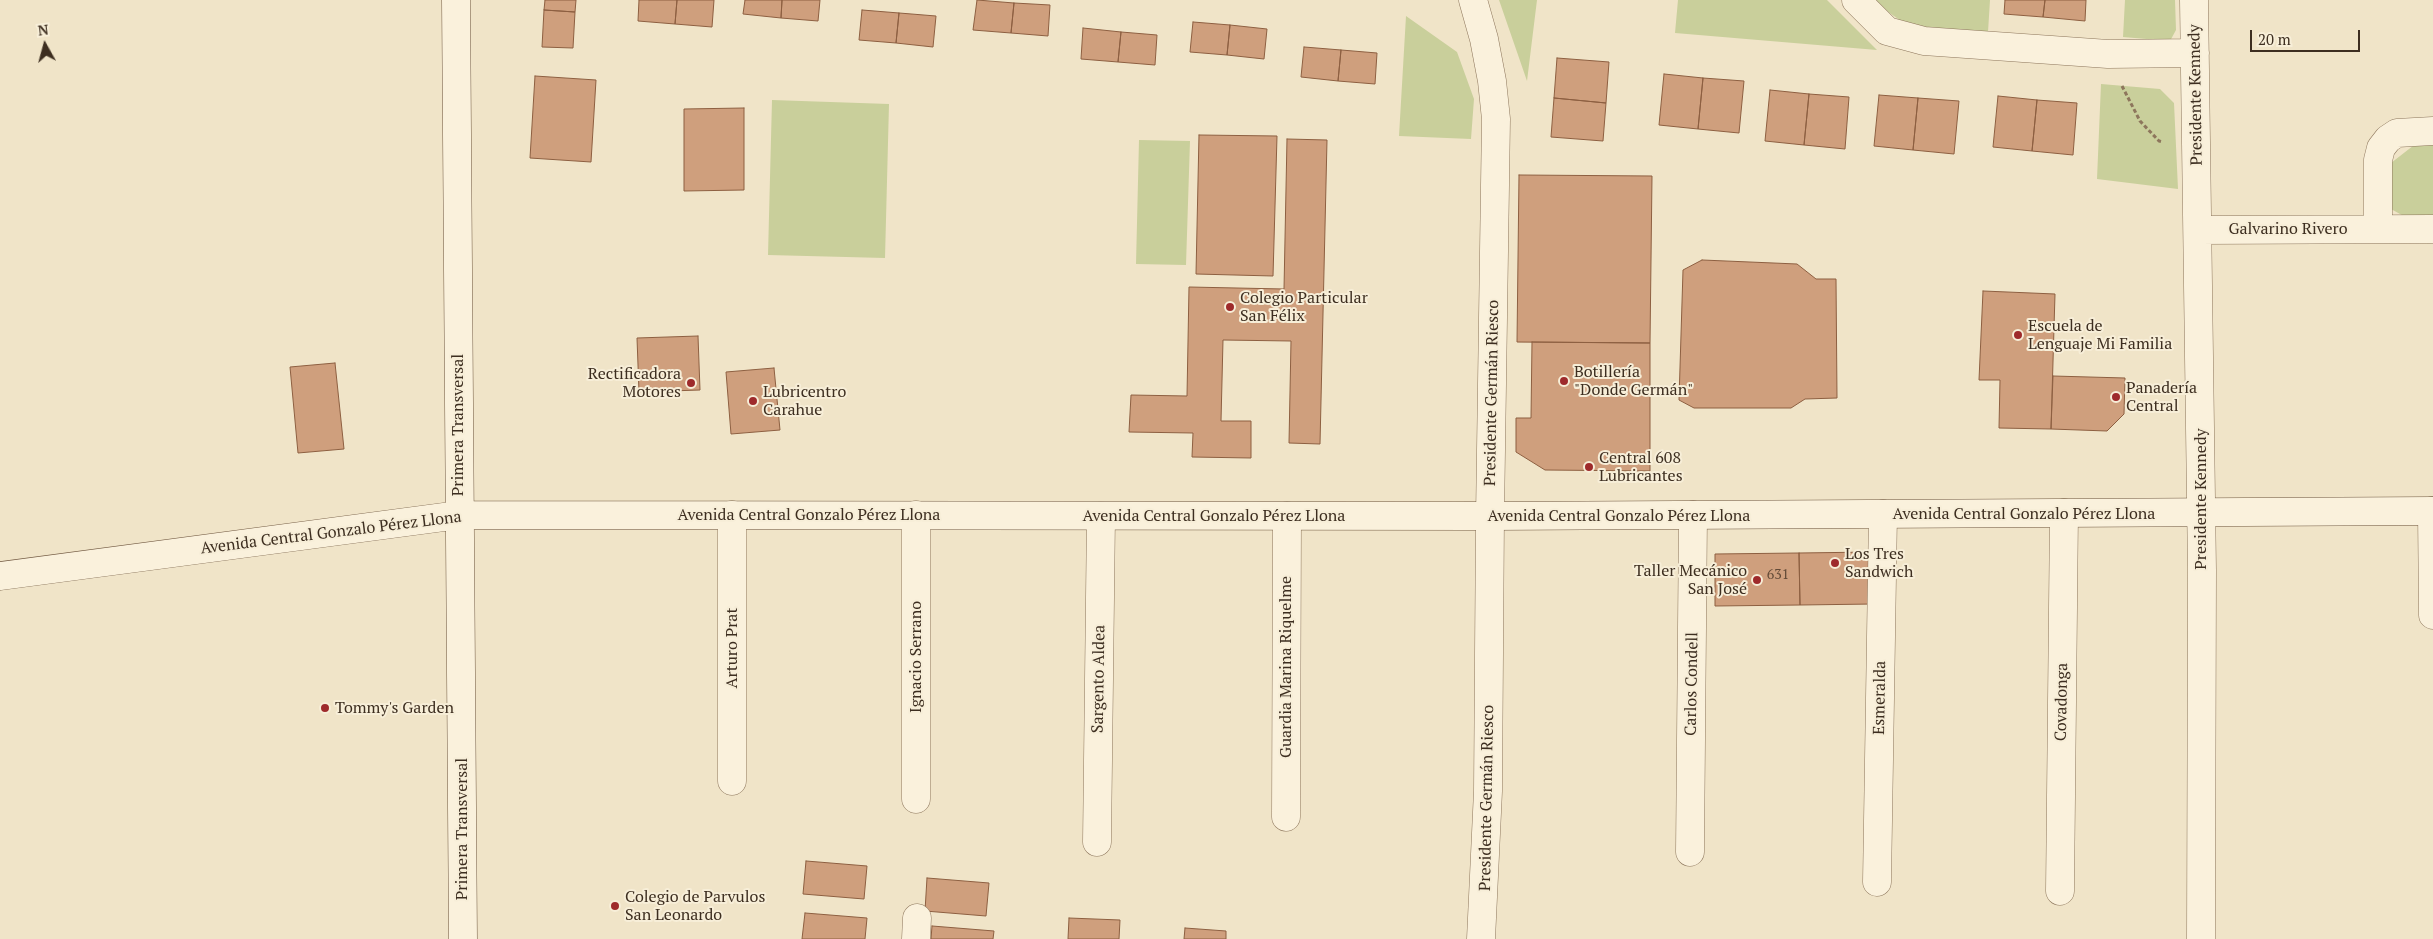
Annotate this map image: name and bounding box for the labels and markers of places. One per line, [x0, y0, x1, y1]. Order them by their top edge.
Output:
place label: Colegio Particular San Félix [1240, 288, 1368, 326]
marker: Colegio Particular San Félix [1224, 301, 1236, 313]
place label: Escuela de Lenguaje Mi Familia [2028, 316, 2172, 354]
marker: Escuela de Lenguaje Mi Familia [2012, 329, 2024, 341]
place label: Botillería "Donde Germán" [1574, 362, 1693, 400]
place label: Rectificadora Motores [588, 364, 681, 402]
marker: Botillería "Donde Germán" [1558, 375, 1570, 387]
marker: Rectificadora Motores [685, 377, 697, 389]
place label: Panadería Central [2126, 378, 2197, 416]
place label: Lubricentro Carahue [763, 382, 846, 420]
marker: Panadería Central [2110, 391, 2122, 403]
marker: Lubricentro Carahue [747, 395, 759, 407]
place label: Central 608 Lubricantes [1599, 448, 1683, 486]
marker: Central 608 Lubricantes [1583, 461, 1595, 473]
place label: Los Tres Sandwich [1845, 544, 1913, 582]
marker: Los Tres Sandwich [1829, 557, 1841, 569]
place label: Taller Mecánico San José [1634, 561, 1747, 599]
marker: Taller Mecánico San José [1751, 574, 1763, 586]
place label: Tommy's Garden [335, 698, 454, 718]
marker: Tommy's Garden [319, 702, 331, 714]
place label: Colegio de Parvulos San Leonardo [625, 887, 765, 925]
marker: Colegio de Parvulos San Leonardo [609, 900, 621, 912]

